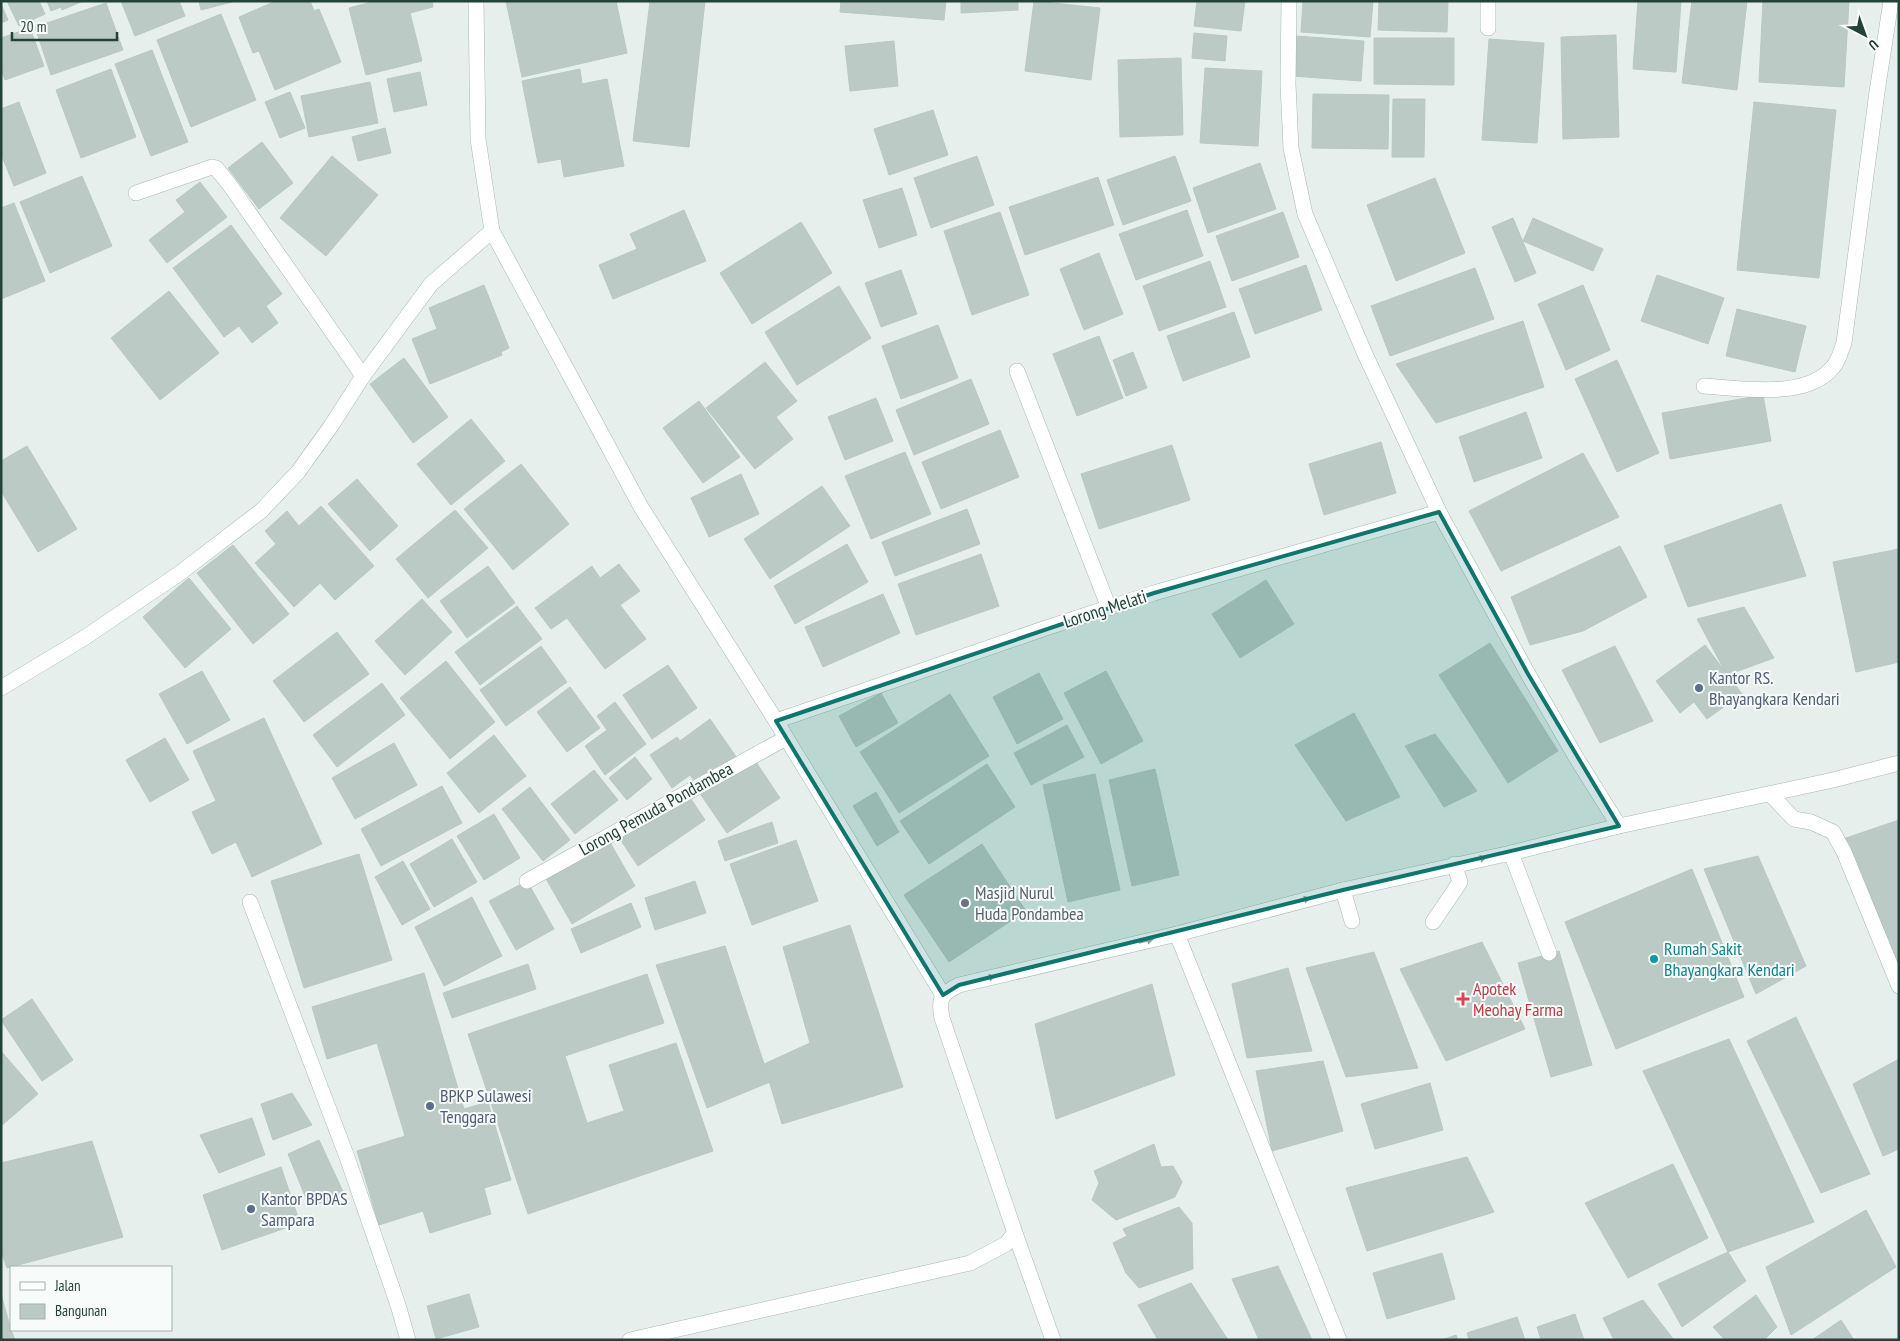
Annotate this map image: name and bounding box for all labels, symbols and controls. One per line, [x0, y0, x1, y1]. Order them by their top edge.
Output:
scale bar [12, 10, 118, 42]
north arrow [1840, 10, 1890, 60]
text: 20 m [20, 17, 46, 36]
text: U [1865, 36, 1882, 54]
street label: Lorong Melati [1060, 584, 1149, 633]
place label: Kantor RS. Bhayangkara Kendari [1709, 666, 1840, 710]
marker: Kantor RS. Bhayangkara Kendari [1693, 682, 1705, 694]
street label: Lorong Pemuda Pondambea [575, 757, 737, 860]
one-way arrow [1471, 855, 1487, 863]
place label: Masjid Nurul Huda Pondambea [975, 881, 1084, 925]
one-way arrow [1296, 896, 1311, 904]
marker: Masjid Nurul Huda Pondambea [959, 897, 971, 909]
one-way arrow [1139, 937, 1154, 945]
place label: Rumah Sakit Bhayangkara Kendari [1664, 937, 1795, 981]
marker: Rumah Sakit Bhayangkara Kendari [1648, 953, 1660, 965]
one-way arrow [981, 974, 996, 982]
place label: Apotek Meohay Farma [1473, 977, 1563, 1021]
marker: Apotek Meohay Farma [1457, 993, 1469, 1005]
place label: BPKP Sulawesi Tenggara [440, 1084, 532, 1128]
marker: BPKP Sulawesi Tenggara [424, 1100, 436, 1112]
place label: Kantor BPDAS Sampara [261, 1187, 348, 1231]
marker: Kantor BPDAS Sampara [245, 1203, 257, 1215]
legend [10, 1266, 172, 1331]
text: Jalan [54, 1276, 81, 1295]
text: Bangunan [55, 1301, 107, 1320]

